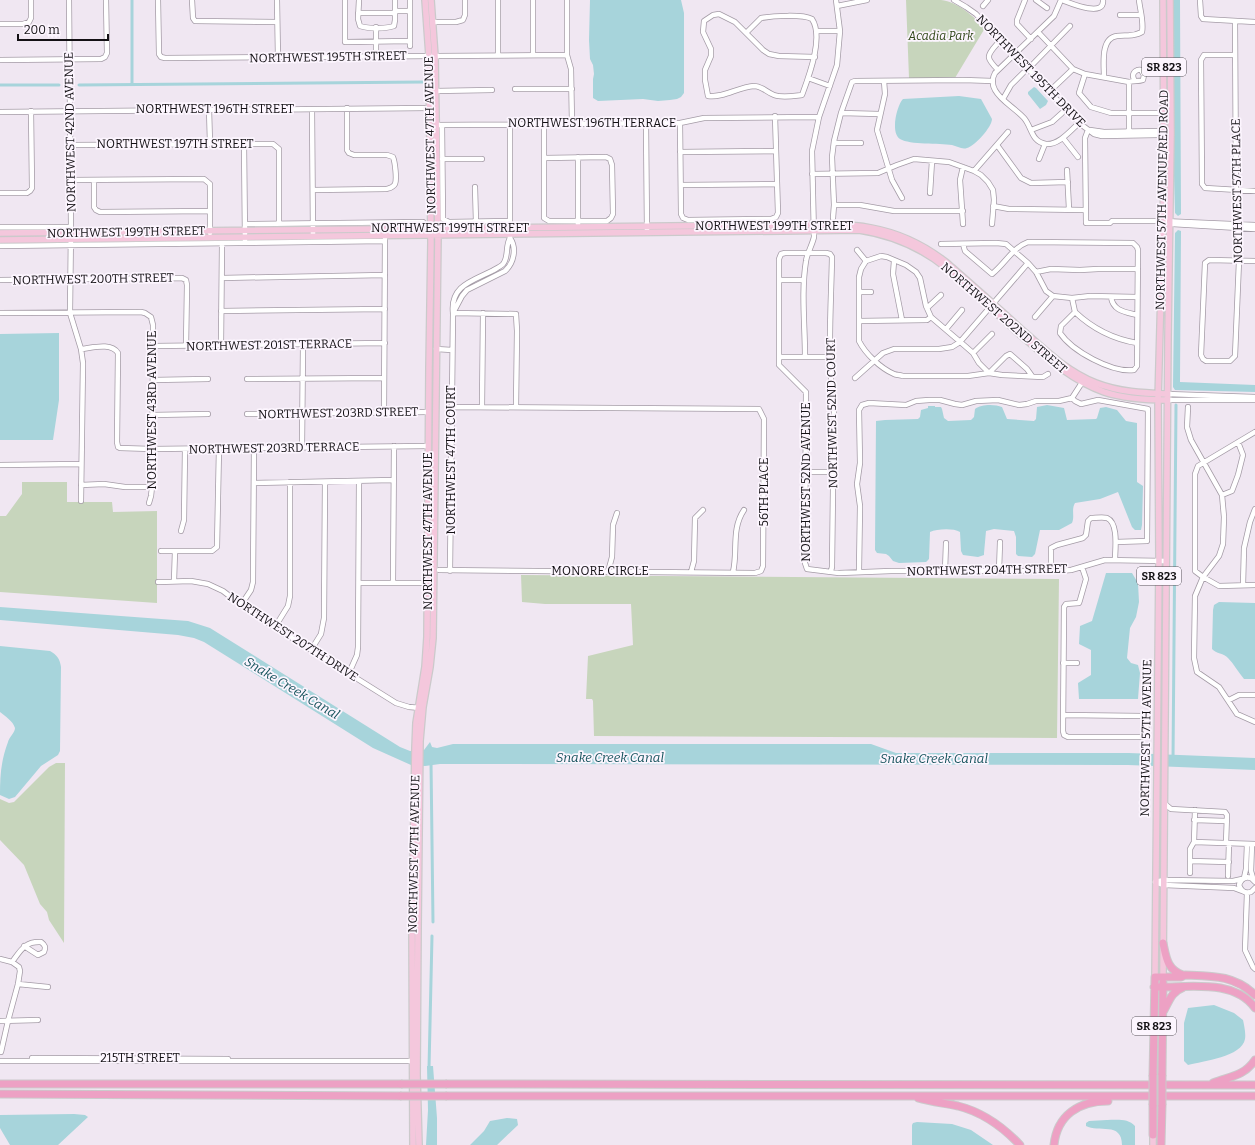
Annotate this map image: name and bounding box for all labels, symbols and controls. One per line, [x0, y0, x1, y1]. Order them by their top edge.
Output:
street label: NORTHWEST 195TH DRIVE [974, 12, 1088, 130]
scale bar [18, 16, 108, 42]
text: 200 m [24, 23, 60, 37]
park label: Acadia Park [907, 29, 974, 43]
street label: NORTHWEST 195TH STREET [249, 49, 407, 65]
street label: NORTHWEST 42ND AVENUE [62, 52, 78, 212]
street label: NORTHWEST 47TH AVENUE [422, 56, 438, 214]
road number: SR 823 [1142, 58, 1186, 76]
street label: NORTHWEST 57TH AVENUE/RED ROAD [1153, 90, 1171, 310]
street label: NORTHWEST 196TH STREET [136, 102, 294, 116]
street label: NORTHWEST 196TH TERRACE [508, 116, 676, 130]
street label: NORTHWEST 57TH PLACE [1229, 118, 1245, 264]
street label: NORTHWEST 197TH STREET [96, 137, 254, 151]
street label: NORTHWEST 199TH STREET [695, 219, 853, 233]
street label: NORTHWEST 199TH STREET [371, 221, 529, 235]
street label: NORTHWEST 199TH STREET [47, 224, 205, 240]
street label: NORTHWEST 202ND STREET [938, 260, 1070, 376]
street label: NORTHWEST 200TH STREET [12, 271, 174, 287]
street label: NORTHWEST 43RD AVENUE [145, 331, 159, 489]
street label: NORTHWEST 201ST TERRACE [186, 337, 352, 353]
street label: NORTHWEST 52ND COURT [824, 337, 840, 489]
street label: NORTHWEST 47TH COURT [444, 385, 458, 535]
street label: NORTHWEST 52ND AVENUE [799, 402, 813, 562]
street label: NORTHWEST 203RD STREET [258, 405, 418, 421]
street label: NORTHWEST 203RD TERRACE [189, 440, 359, 456]
street label: NORTHWEST 47TH AVENUE [421, 452, 435, 610]
street label: 56TH PLACE [757, 458, 771, 526]
street label: NORTHWEST 204TH STREET [907, 562, 1067, 578]
street label: MONORE CIRCLE [551, 564, 649, 578]
road number: SR 823 [1137, 567, 1181, 585]
street label: NORTHWEST 207TH DRIVE [225, 590, 361, 684]
water label: Snake Creek Canal [242, 654, 343, 722]
street label: NORTHWEST 57TH AVENUE [1138, 659, 1154, 817]
water label: Snake Creek Canal [556, 750, 664, 765]
water label: Snake Creek Canal [880, 751, 988, 766]
street label: NORTHWEST 47TH AVENUE [406, 775, 422, 933]
road number: SR 823 [1132, 1017, 1176, 1035]
street label: 215TH STREET [100, 1051, 180, 1065]

